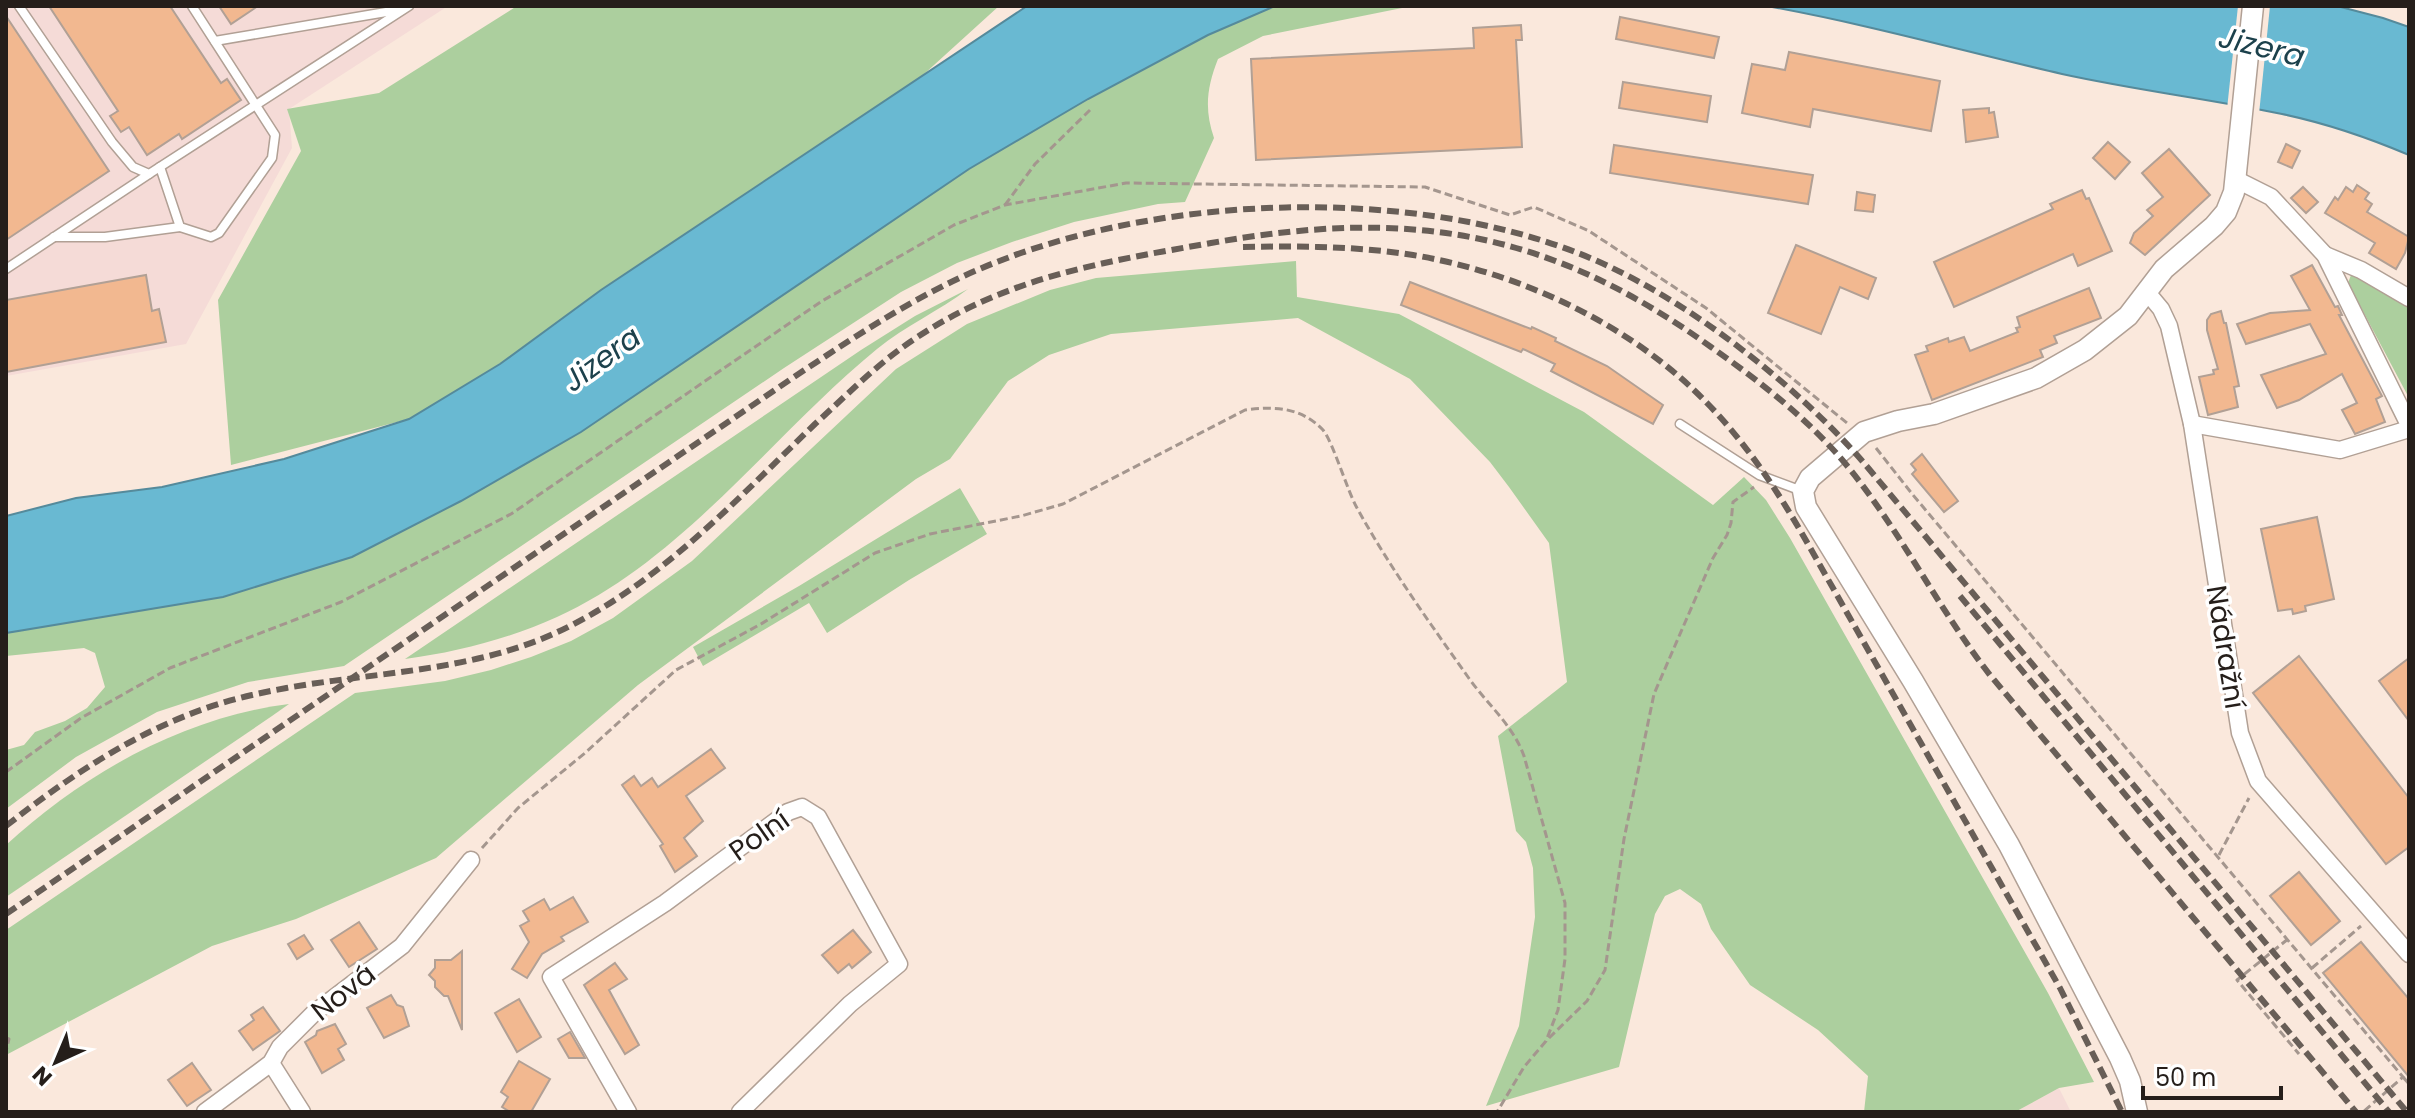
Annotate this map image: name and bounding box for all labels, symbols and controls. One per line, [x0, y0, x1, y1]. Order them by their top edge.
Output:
water label: Jizera [2215, 15, 2310, 78]
water label: Jizera [554, 316, 650, 402]
street label: Nádražní [2197, 583, 2255, 712]
street label: Polní [721, 800, 798, 870]
street label: Nová [303, 955, 384, 1030]
north arrow [16, 1022, 96, 1102]
scale bar [2143, 1050, 2281, 1100]
text: N [26, 1059, 59, 1093]
text: 50 m [2155, 1061, 2216, 1094]

